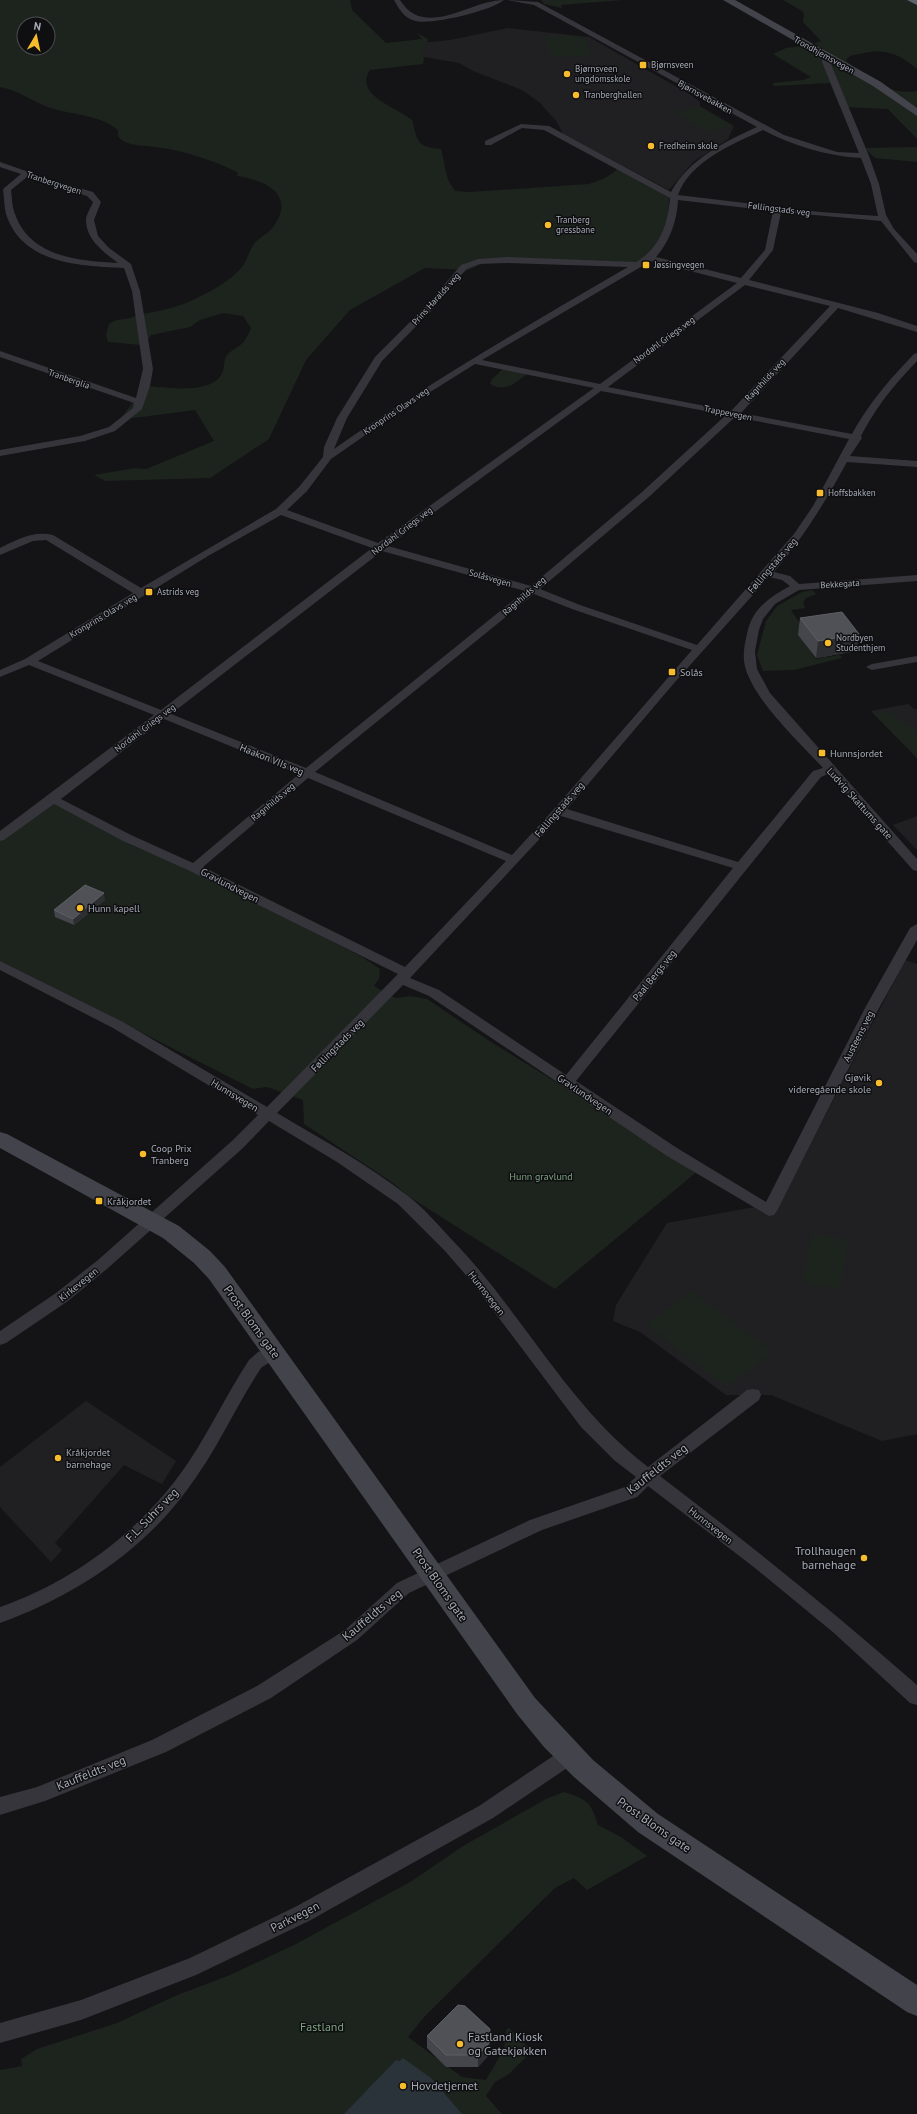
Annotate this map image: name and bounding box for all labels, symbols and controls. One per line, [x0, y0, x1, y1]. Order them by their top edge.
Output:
north arrow [16, 16, 56, 56]
text: N [33, 19, 42, 34]
street label: Trondhjemsvegen [792, 33, 857, 76]
place label: Bjørnsveen [651, 59, 694, 70]
marker: Bjørnsveen [638, 60, 648, 70]
place label: Bjørnsveen ungdomsskole [575, 63, 631, 84]
marker: Bjørnsveen ungdomsskole [562, 69, 572, 79]
street label: Bjørnsvebakken [676, 77, 734, 116]
place label: Tranberghallen [584, 89, 642, 100]
marker: Tranberghallen [571, 90, 581, 100]
place label: Fredheim skole [659, 140, 718, 151]
marker: Fredheim skole [646, 141, 656, 151]
street label: Tranbergvegen [25, 169, 83, 197]
street label: Føllingstads veg [747, 199, 811, 218]
place label: Tranberg gressbane [556, 214, 595, 235]
marker: Tranberg gressbane [543, 220, 553, 230]
place label: Jøssingvegen [653, 259, 704, 270]
marker: Jøssingvegen [641, 260, 651, 270]
street label: Prins Haralds veg [409, 270, 462, 327]
street label: Nordahl Griegs veg [631, 314, 697, 366]
street label: Ragnhilds veg [742, 356, 787, 403]
street label: Tranberglia [47, 366, 91, 391]
street label: Kronprins Olavs veg [361, 384, 431, 437]
street label: Trappevegen [703, 402, 753, 423]
place label: Hoffsbakken [828, 487, 876, 498]
marker: Hoffsbakken [815, 488, 825, 498]
street label: Nordahl Griegs veg [369, 504, 434, 557]
street label: Føllingstads veg [745, 535, 800, 596]
street label: Solåsvegen [468, 566, 513, 589]
street label: Ragnhilds veg [500, 574, 548, 617]
street label: Bekkegata [820, 577, 860, 590]
place label: Astrids veg [157, 586, 199, 597]
marker: Astrids veg [144, 587, 154, 597]
street label: Kronprins Olavs veg [67, 591, 139, 640]
place label: Nordbyen Studenthjem [836, 632, 885, 653]
marker: Nordbyen Studenthjem [823, 638, 833, 648]
place label: Solås [680, 666, 703, 679]
marker: Solås [667, 667, 677, 677]
street label: Nordahl Griegs veg [112, 701, 177, 754]
street label: Haakon VIIs veg [238, 741, 306, 778]
place label: Hunnsjordet [830, 747, 883, 760]
marker: Hunnsjordet [817, 748, 827, 758]
street label: Ludvig Skattums gate [824, 765, 895, 842]
street label: Føllingstads veg [532, 779, 587, 840]
street label: Ragnhilds veg [248, 780, 297, 823]
street label: Gravlundvegen [198, 865, 261, 906]
place label: Hunn kapell [88, 902, 140, 915]
marker: Hunn kapell [75, 903, 85, 913]
street label: Paal Bergs veg [630, 947, 679, 1004]
street label: Austeens veg [840, 1008, 877, 1064]
street label: Føllingstads veg [308, 1016, 367, 1075]
street label: Gravlundvegen [555, 1071, 615, 1118]
place label: Gjøvik videregående skole [788, 1071, 871, 1096]
street label: Hunnsvegen [209, 1076, 261, 1115]
marker: Gjøvik videregående skole [874, 1078, 884, 1088]
place label: Coop Prix Tranberg [151, 1142, 192, 1167]
marker: Coop Prix Tranberg [138, 1149, 148, 1159]
park label: Hunn gravlund [509, 1170, 573, 1183]
place label: Kråkjordet [107, 1195, 152, 1208]
marker: Kråkjordet [94, 1196, 104, 1206]
street label: Kirkevegen [56, 1264, 101, 1304]
street label: Hunnsvegen [465, 1268, 508, 1318]
street label: Prost Bloms gate [221, 1282, 284, 1361]
street label: Kauffeldts veg [623, 1440, 690, 1497]
place label: Kråkjordet barnehage [66, 1446, 111, 1471]
marker: Kråkjordet barnehage [53, 1453, 63, 1463]
street label: F.L. Suhrs veg [122, 1484, 181, 1545]
street label: Hunnsvegen [686, 1504, 736, 1547]
place label: Trollhaugen barnehage [795, 1543, 856, 1572]
street label: Prost Bloms gate [409, 1545, 471, 1624]
marker: Trollhaugen barnehage [859, 1553, 869, 1563]
street label: Kauffeldts veg [339, 1585, 405, 1644]
street label: Kauffeldts veg [54, 1752, 128, 1793]
street label: Prost Bloms gate [615, 1794, 694, 1856]
street label: Parkvegen [268, 1898, 322, 1935]
park label: Fastland [300, 2019, 344, 2034]
place label: Fastland Kiosk og Gatekjøkken [468, 2029, 547, 2058]
marker: Fastland Kiosk og Gatekjøkken [455, 2039, 465, 2049]
place label: Hovdetjernet [411, 2078, 478, 2093]
marker: Hovdetjernet [398, 2081, 408, 2091]

